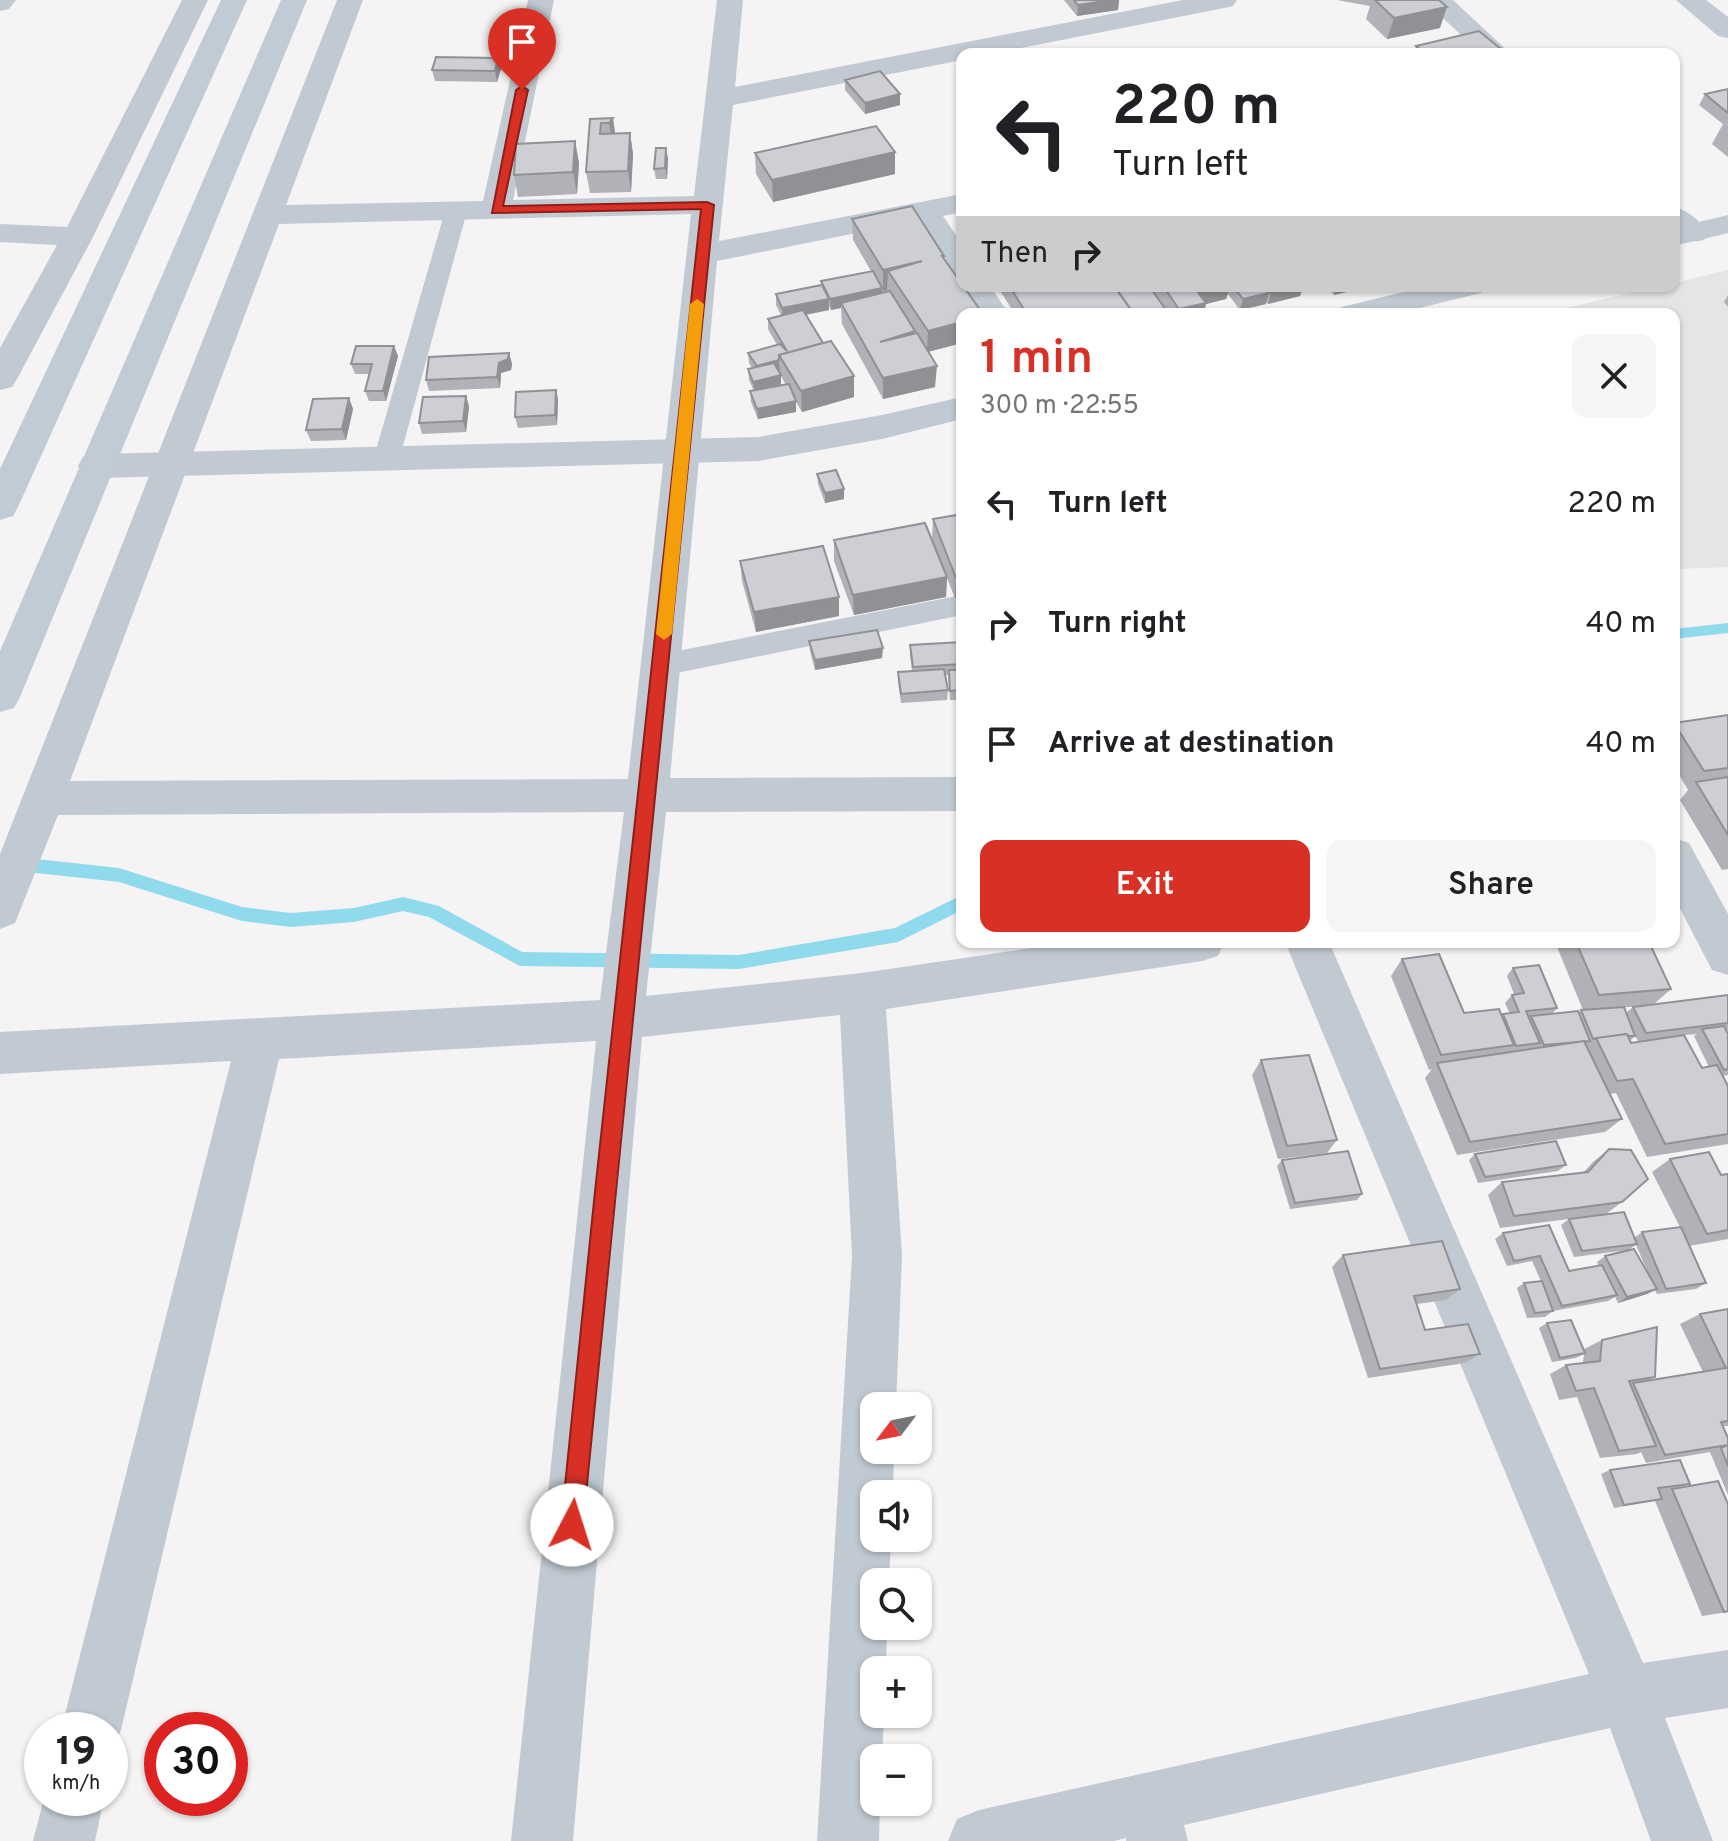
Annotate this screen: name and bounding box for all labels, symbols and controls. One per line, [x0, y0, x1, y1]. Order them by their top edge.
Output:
pin [488, 8, 556, 90]
icon: arrive [500, 20, 544, 64]
text: 220 m [1112, 74, 1280, 144]
icon: left [980, 80, 1084, 184]
text: Turn left [1112, 143, 1249, 189]
icon: right [1064, 232, 1108, 276]
text: Then [980, 236, 1048, 273]
text: 1 min [980, 330, 1093, 390]
button: close [1572, 334, 1656, 418]
text: 300 m · 22:55 [980, 390, 1139, 423]
icon: left [980, 482, 1024, 526]
text: Turn left [1048, 486, 1168, 523]
text: 220 m [1568, 486, 1656, 523]
icon: right [980, 602, 1024, 646]
text: Turn right [1048, 606, 1186, 643]
text: 40 m [1586, 606, 1656, 643]
icon: arrive [980, 722, 1024, 766]
text: Arrive at destination [1048, 726, 1334, 763]
text: 40 m [1586, 726, 1656, 763]
button: Exit [980, 840, 1310, 932]
button: Share [1326, 840, 1656, 932]
north arrow [860, 1392, 932, 1464]
map controls [860, 1392, 932, 1816]
button: sound [860, 1480, 932, 1552]
position arrow [530, 1483, 614, 1567]
button: search [860, 1568, 932, 1640]
button: + [860, 1656, 932, 1728]
speed limit sign: 30 [144, 1712, 248, 1816]
text: 19 [56, 1729, 96, 1779]
button: − [860, 1744, 932, 1816]
text: km/h [52, 1771, 100, 1797]

